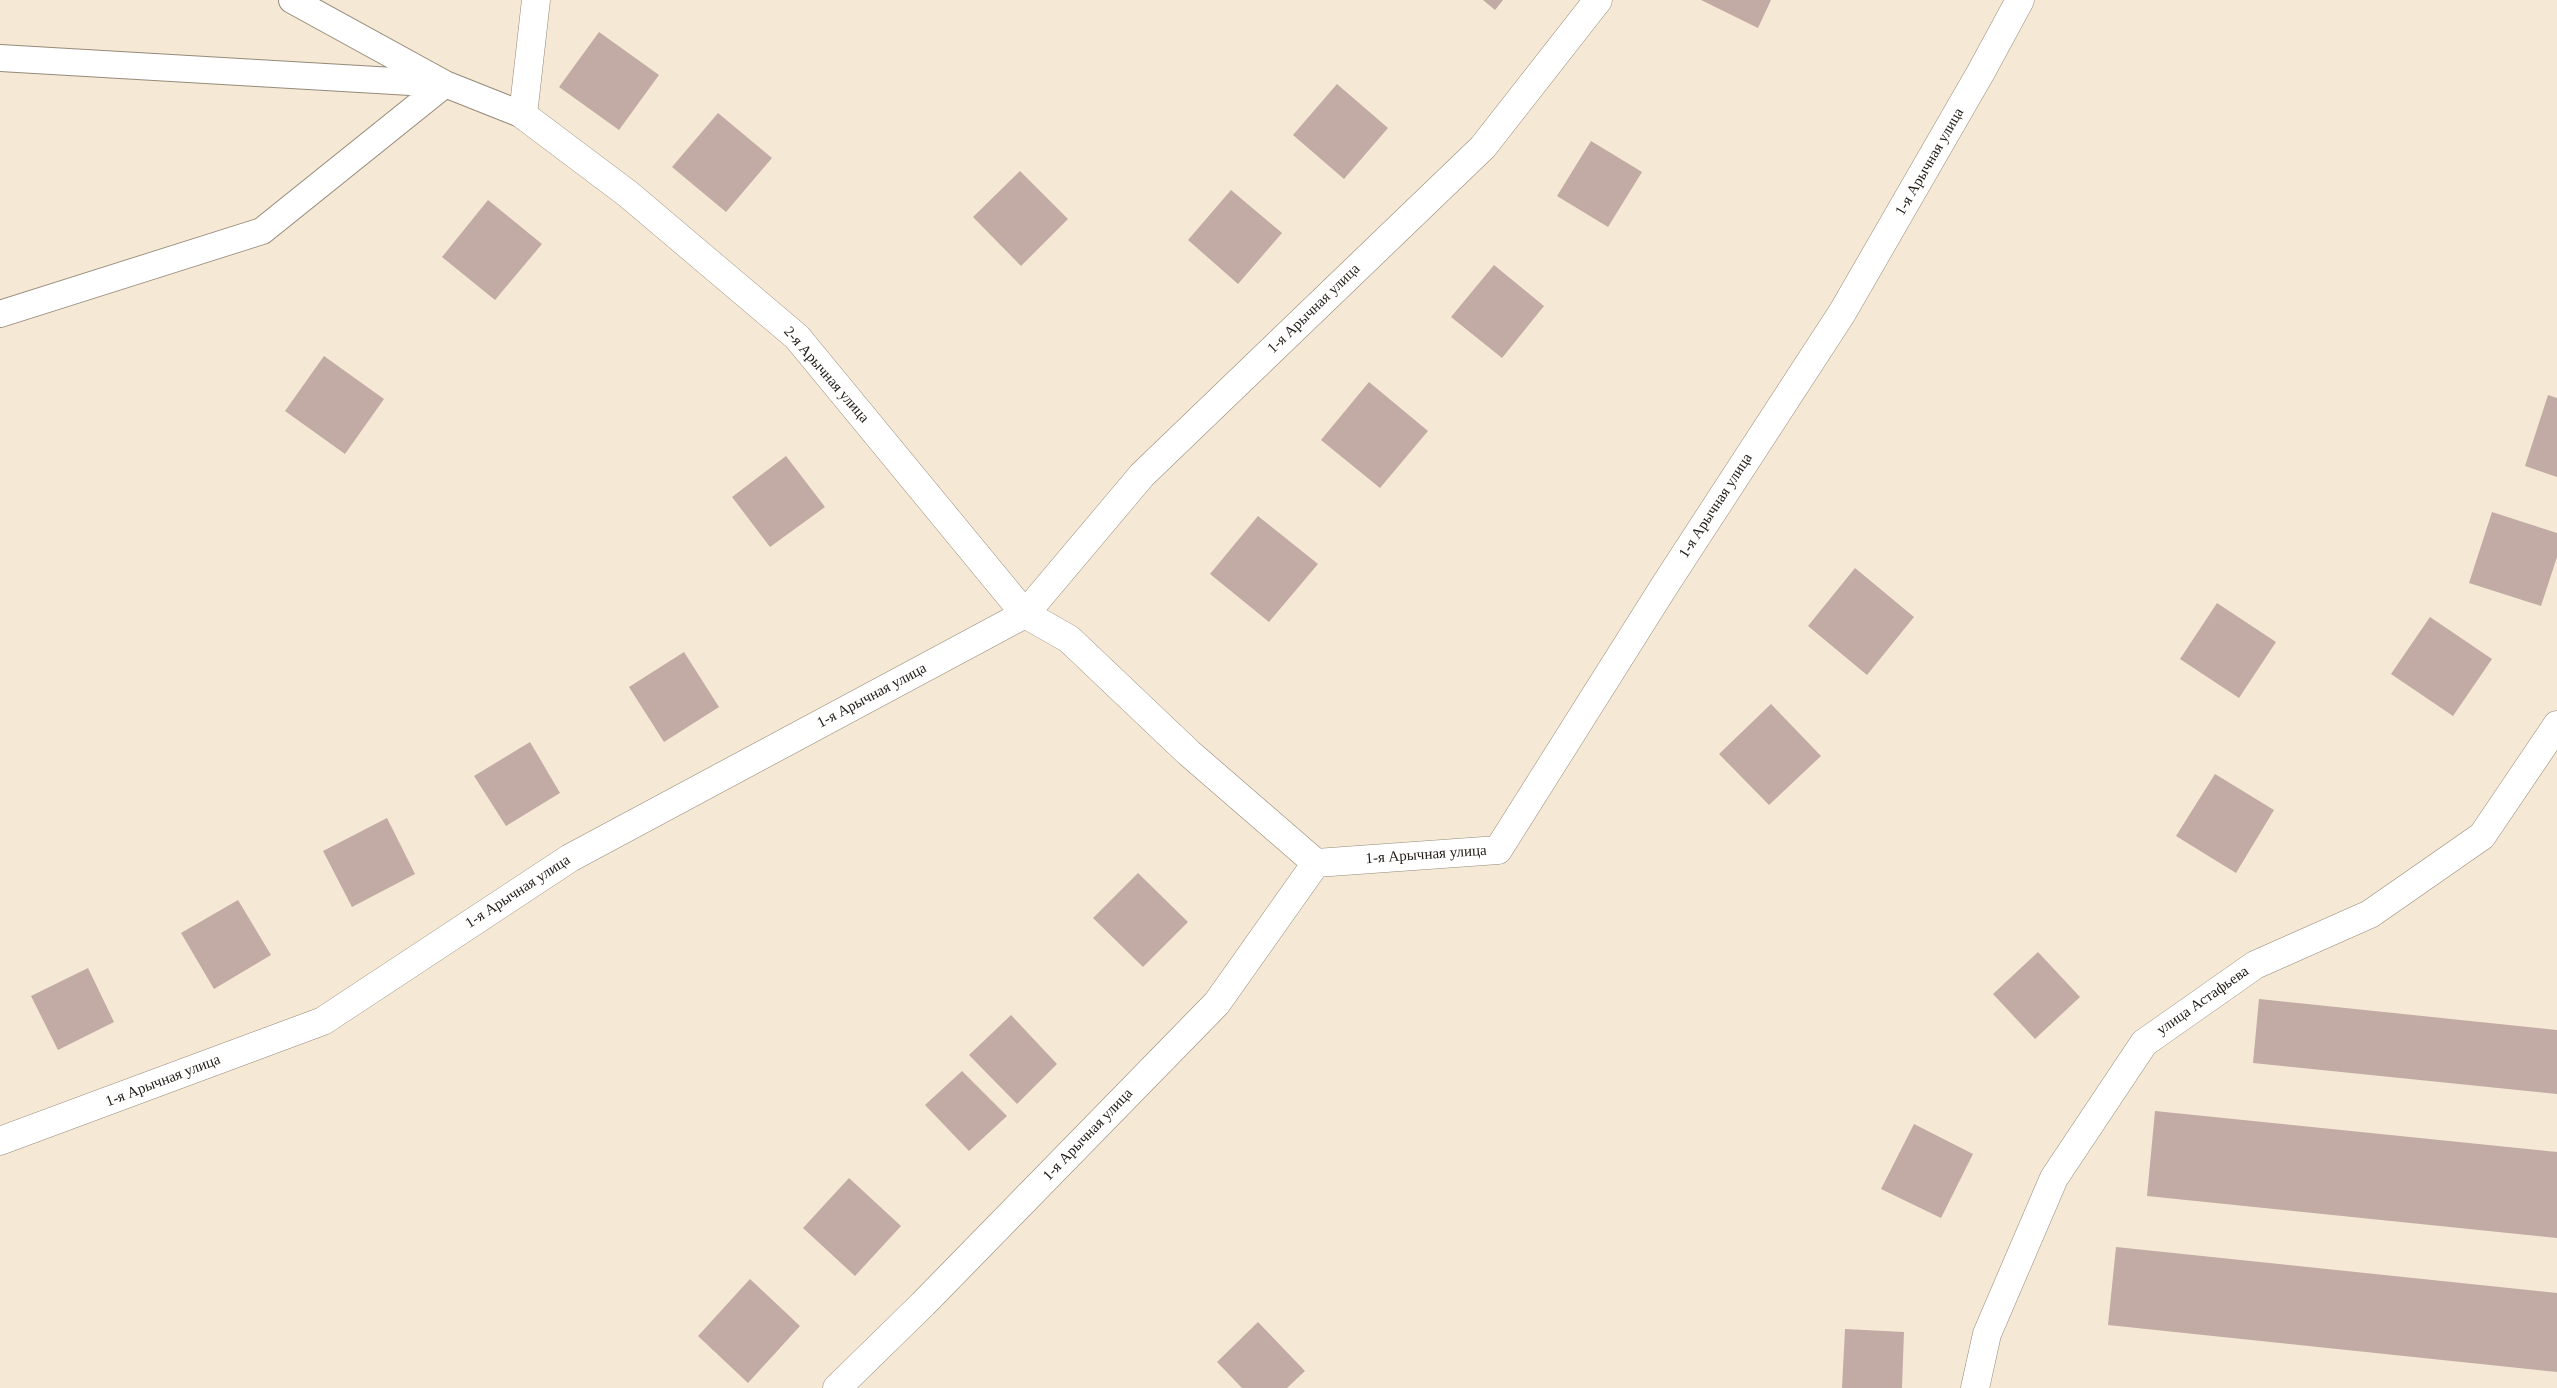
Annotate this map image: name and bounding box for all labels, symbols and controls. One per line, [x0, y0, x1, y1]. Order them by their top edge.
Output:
street label: 1-я Арычная улица [1892, 105, 1968, 219]
street label: 1-я Арычная улица [1264, 260, 1364, 358]
street label: 2-я Арычная улица [779, 323, 873, 427]
street label: 1-я Арычная улица [1675, 450, 1757, 562]
street label: 1-я Арычная улица [814, 660, 930, 732]
street label: 1-я Арычная улица [1365, 842, 1487, 868]
street label: 1-я Арычная улица [462, 851, 574, 933]
street label: улица Астафьева [2154, 963, 2252, 1039]
street label: 1-я Арычная улица [103, 1051, 223, 1111]
street label: 1-я Арычная улица [1039, 1085, 1137, 1185]

